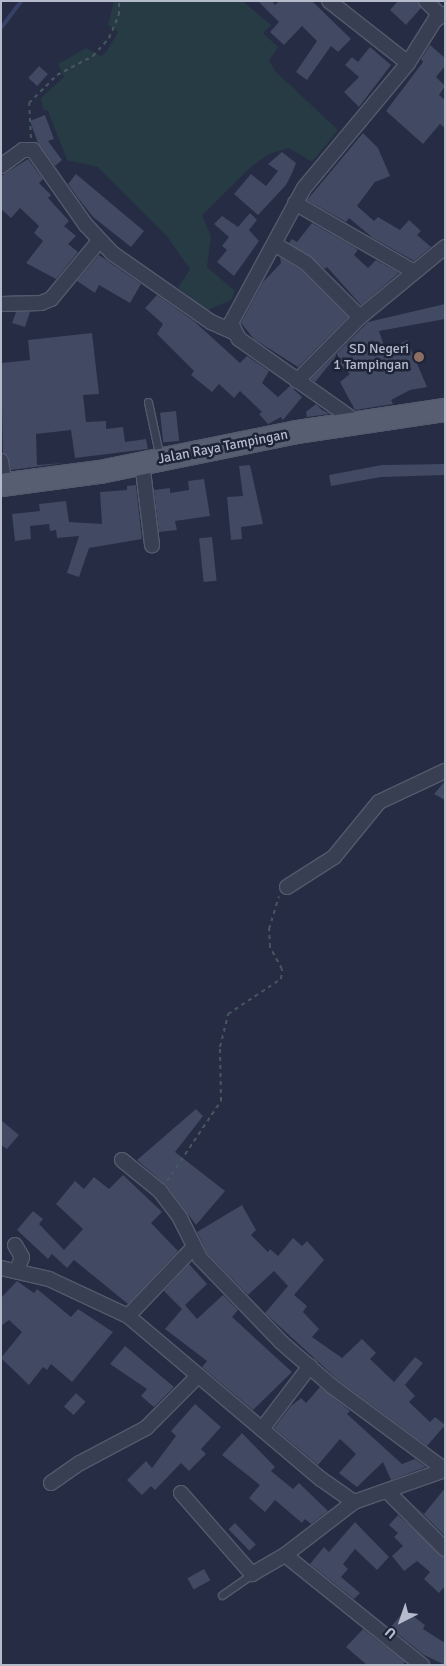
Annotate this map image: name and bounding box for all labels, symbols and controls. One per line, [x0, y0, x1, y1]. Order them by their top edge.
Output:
place label: SD Negeri 1 Tampingan [333, 341, 409, 374]
marker: SD Negeri 1 Tampingan [413, 351, 425, 363]
street label: Jalan Raya Tampingan [157, 426, 289, 468]
north arrow [376, 1596, 426, 1646]
text: U [382, 1623, 400, 1642]

